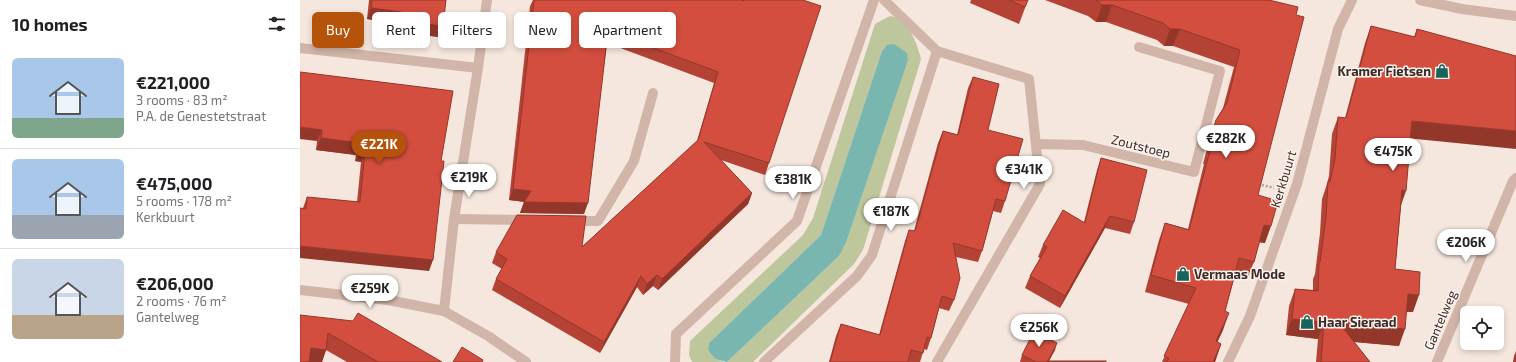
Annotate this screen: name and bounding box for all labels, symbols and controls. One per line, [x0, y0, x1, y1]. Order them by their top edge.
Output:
chip: Buy [312, 12, 364, 48]
chip: Rent [372, 12, 430, 48]
chip: Filters [438, 12, 506, 48]
chip: New [514, 12, 571, 48]
chip: Apartment [579, 12, 676, 48]
icon: filters [266, 13, 288, 35]
text: 10 homes [12, 14, 88, 34]
place label: Kramer Fietsen [1337, 63, 1431, 79]
shop icon: Kramer Fietsen [1434, 63, 1450, 79]
text: €221,000 [136, 72, 210, 92]
icon: home [44, 74, 92, 122]
text: 3 rooms · 83 m² [136, 92, 228, 108]
text: P.A. de Genestetstraat [136, 108, 266, 124]
pin: €282K [1198, 125, 1254, 159]
text: €282K [1206, 130, 1246, 146]
pin: €221K [351, 131, 407, 165]
street label: Zoutstoep [1110, 131, 1172, 161]
text: €221K [360, 136, 398, 152]
pin: €475K [1365, 138, 1421, 172]
text: €475K [1374, 143, 1412, 159]
street label: Kerkbuurt [1267, 149, 1299, 209]
pin: €341K [996, 156, 1052, 190]
text: €341K [1005, 161, 1043, 177]
pin: €219K [441, 164, 497, 198]
pin: €381K [765, 166, 821, 200]
text: €219K [450, 169, 488, 185]
text: €381K [774, 171, 812, 187]
text: €475,000 [136, 173, 212, 193]
icon: home [44, 175, 92, 223]
text: 5 rooms · 178 m² [136, 193, 232, 209]
pin: €187K [863, 198, 919, 232]
text: €187K [872, 203, 910, 219]
text: Kerkbuurt [136, 209, 195, 225]
pin: €206K [1438, 229, 1494, 263]
text: €206K [1446, 234, 1486, 250]
shop icon: Vermaas Mode [1175, 266, 1191, 282]
place label: Vermaas Mode [1194, 266, 1285, 282]
text: €206,000 [136, 273, 214, 293]
icon: home [44, 275, 92, 323]
pin: €259K [342, 275, 398, 309]
text: €259K [351, 280, 390, 296]
street label: Gantelweg [1420, 288, 1460, 352]
text: 2 rooms · 76 m² [136, 293, 227, 309]
map controls [1460, 306, 1504, 350]
button: locate [1460, 306, 1504, 350]
text: Gantelweg [136, 309, 199, 325]
pin: €256K [1011, 314, 1067, 348]
shop icon: Haar Sieraad [1299, 314, 1315, 330]
place label: Haar Sieraad [1318, 314, 1397, 330]
text: €256K [1020, 319, 1059, 335]

